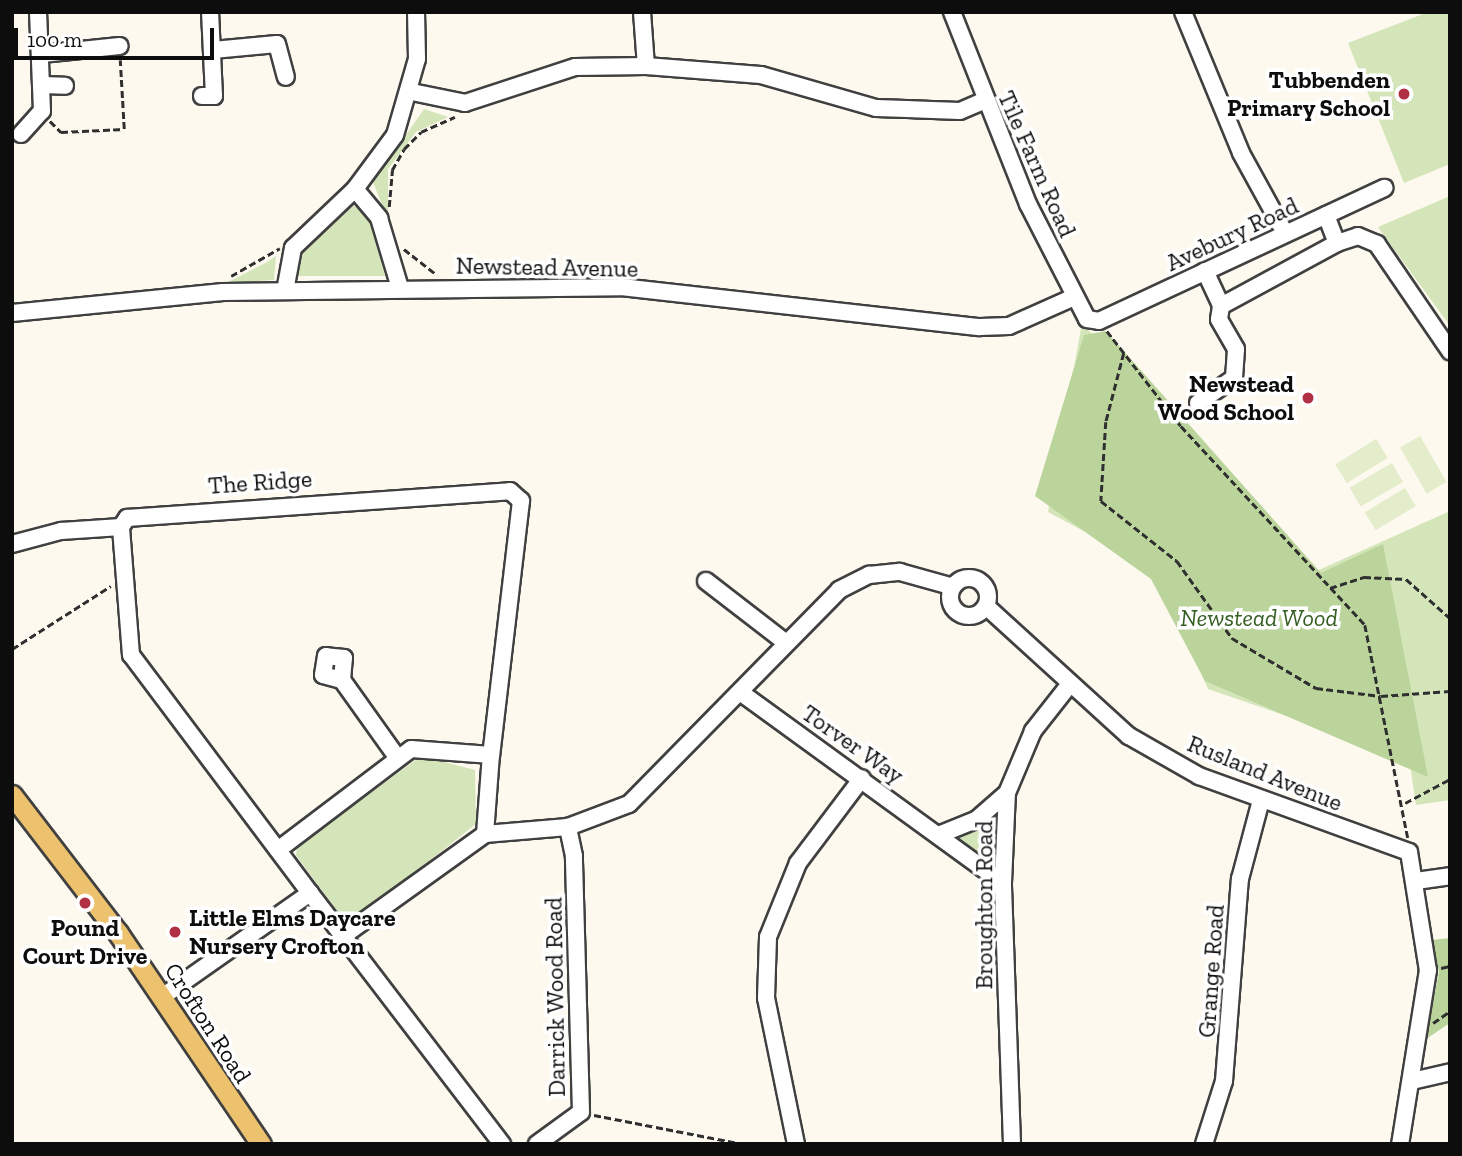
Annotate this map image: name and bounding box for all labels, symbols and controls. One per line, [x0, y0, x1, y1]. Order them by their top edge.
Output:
scale bar [18, 14, 217, 58]
text: 100 m [27, 27, 82, 52]
place label: Tubbenden Primary School [1226, 66, 1390, 122]
street label: Tile Farm Road [992, 86, 1082, 242]
marker: Tubbenden Primary School [1396, 86, 1412, 102]
street label: Avebury Road [1161, 191, 1303, 277]
street label: Newstead Avenue [455, 251, 639, 283]
place label: Newstead Wood School [1158, 370, 1294, 426]
marker: Newstead Wood School [1300, 390, 1316, 406]
street label: The Ridge [207, 464, 313, 500]
park label: Newstead Wood [1180, 604, 1338, 632]
street label: Torver Way [796, 698, 910, 790]
street label: Rusland Avenue [1183, 729, 1347, 817]
street label: Broughton Road [970, 821, 998, 989]
marker: Pound Court Drive [77, 895, 93, 911]
street label: Darrick Wood Road [539, 897, 571, 1097]
street label: Grange Road [1192, 903, 1230, 1039]
place label: Little Elms Daycare Nursery Crofton [189, 904, 396, 960]
place label: Pound Court Drive [23, 914, 147, 970]
marker: Little Elms Daycare Nursery Crofton [167, 924, 183, 940]
street label: Crofton Road [158, 957, 258, 1089]

